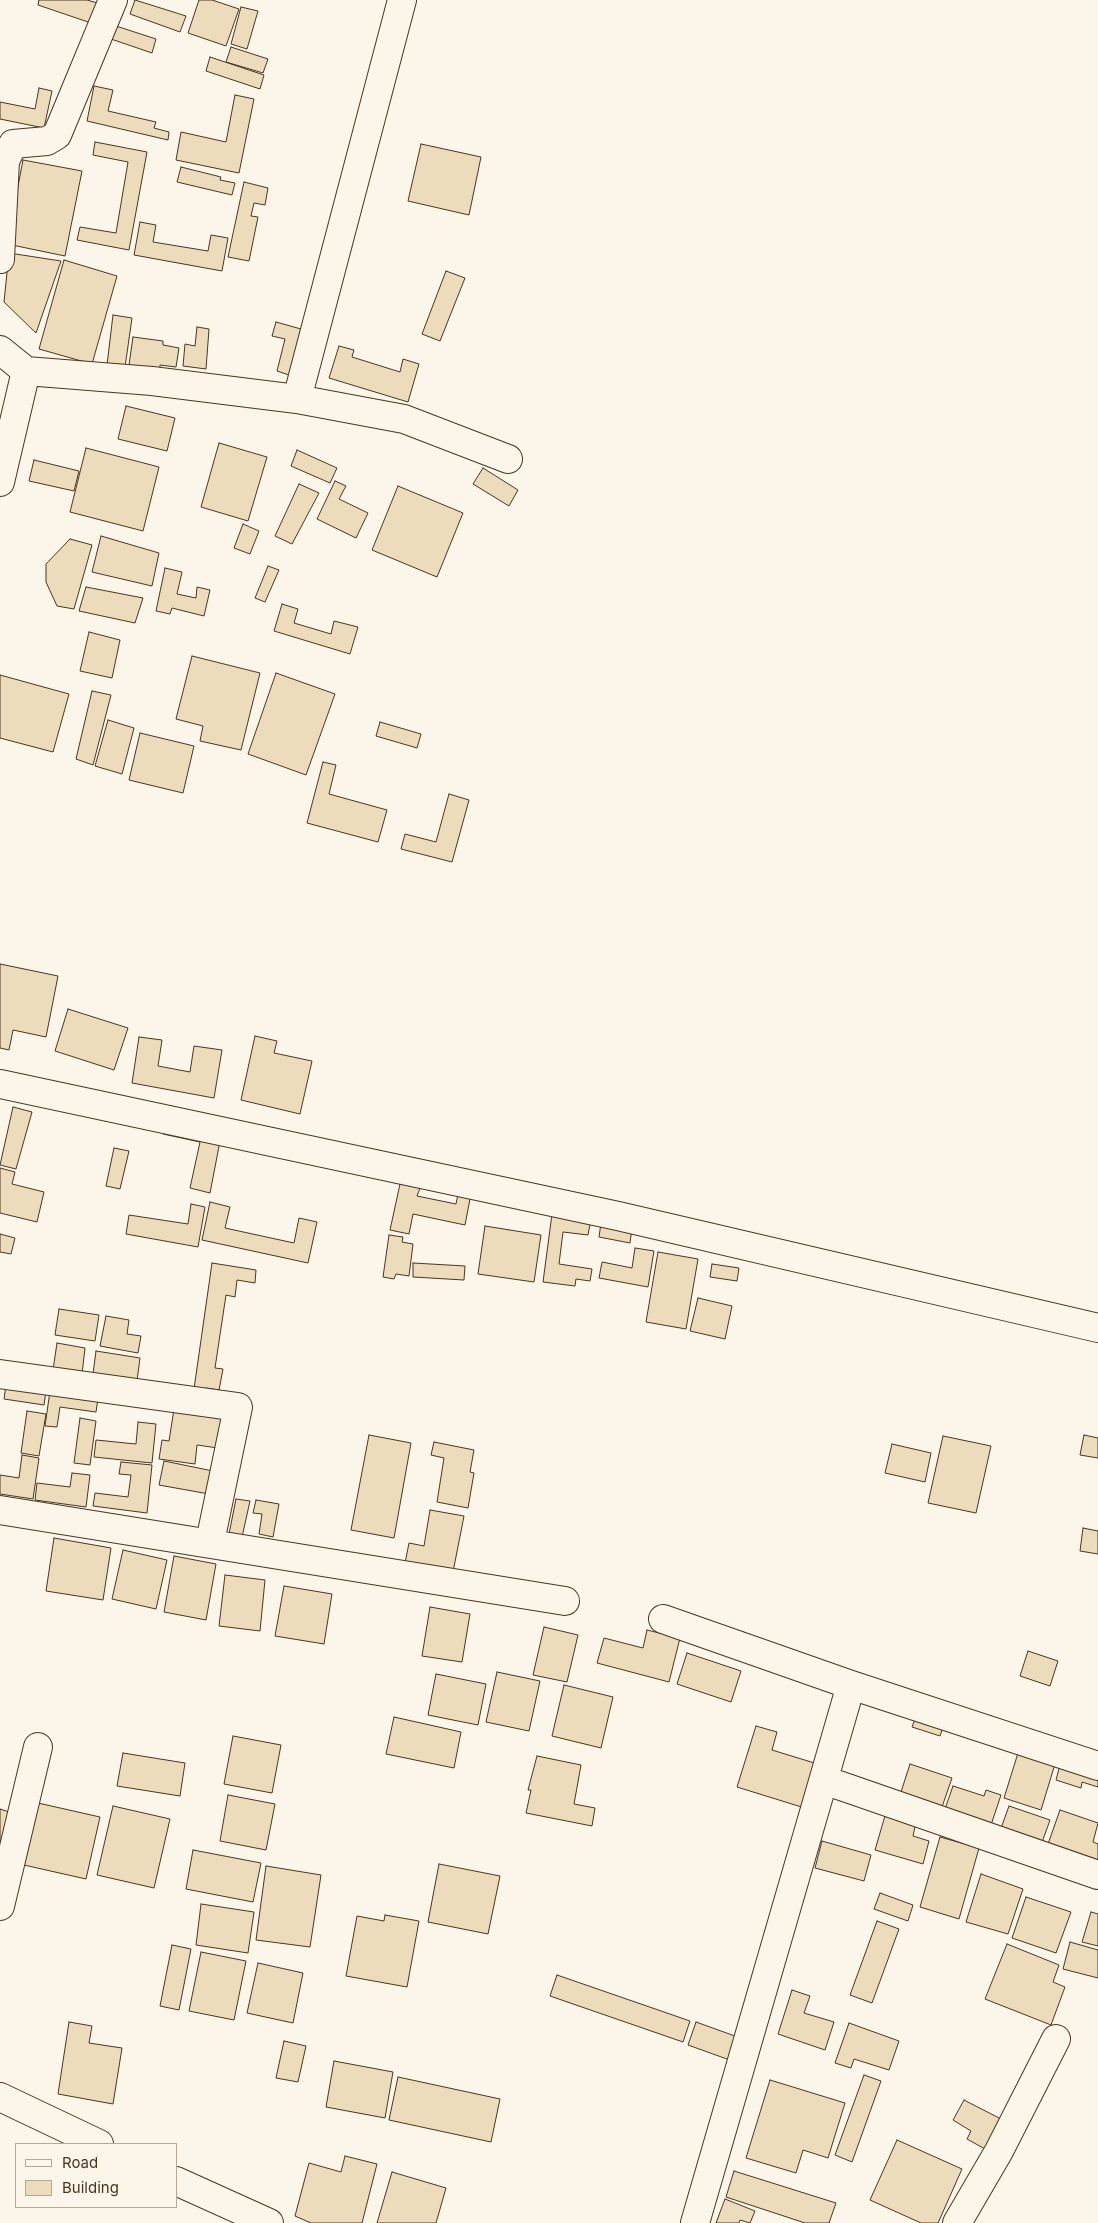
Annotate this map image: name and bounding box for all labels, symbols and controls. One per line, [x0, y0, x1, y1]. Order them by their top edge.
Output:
legend [15, 2143, 178, 2208]
text: Road [62, 2153, 98, 2172]
text: Building [62, 2178, 119, 2197]

